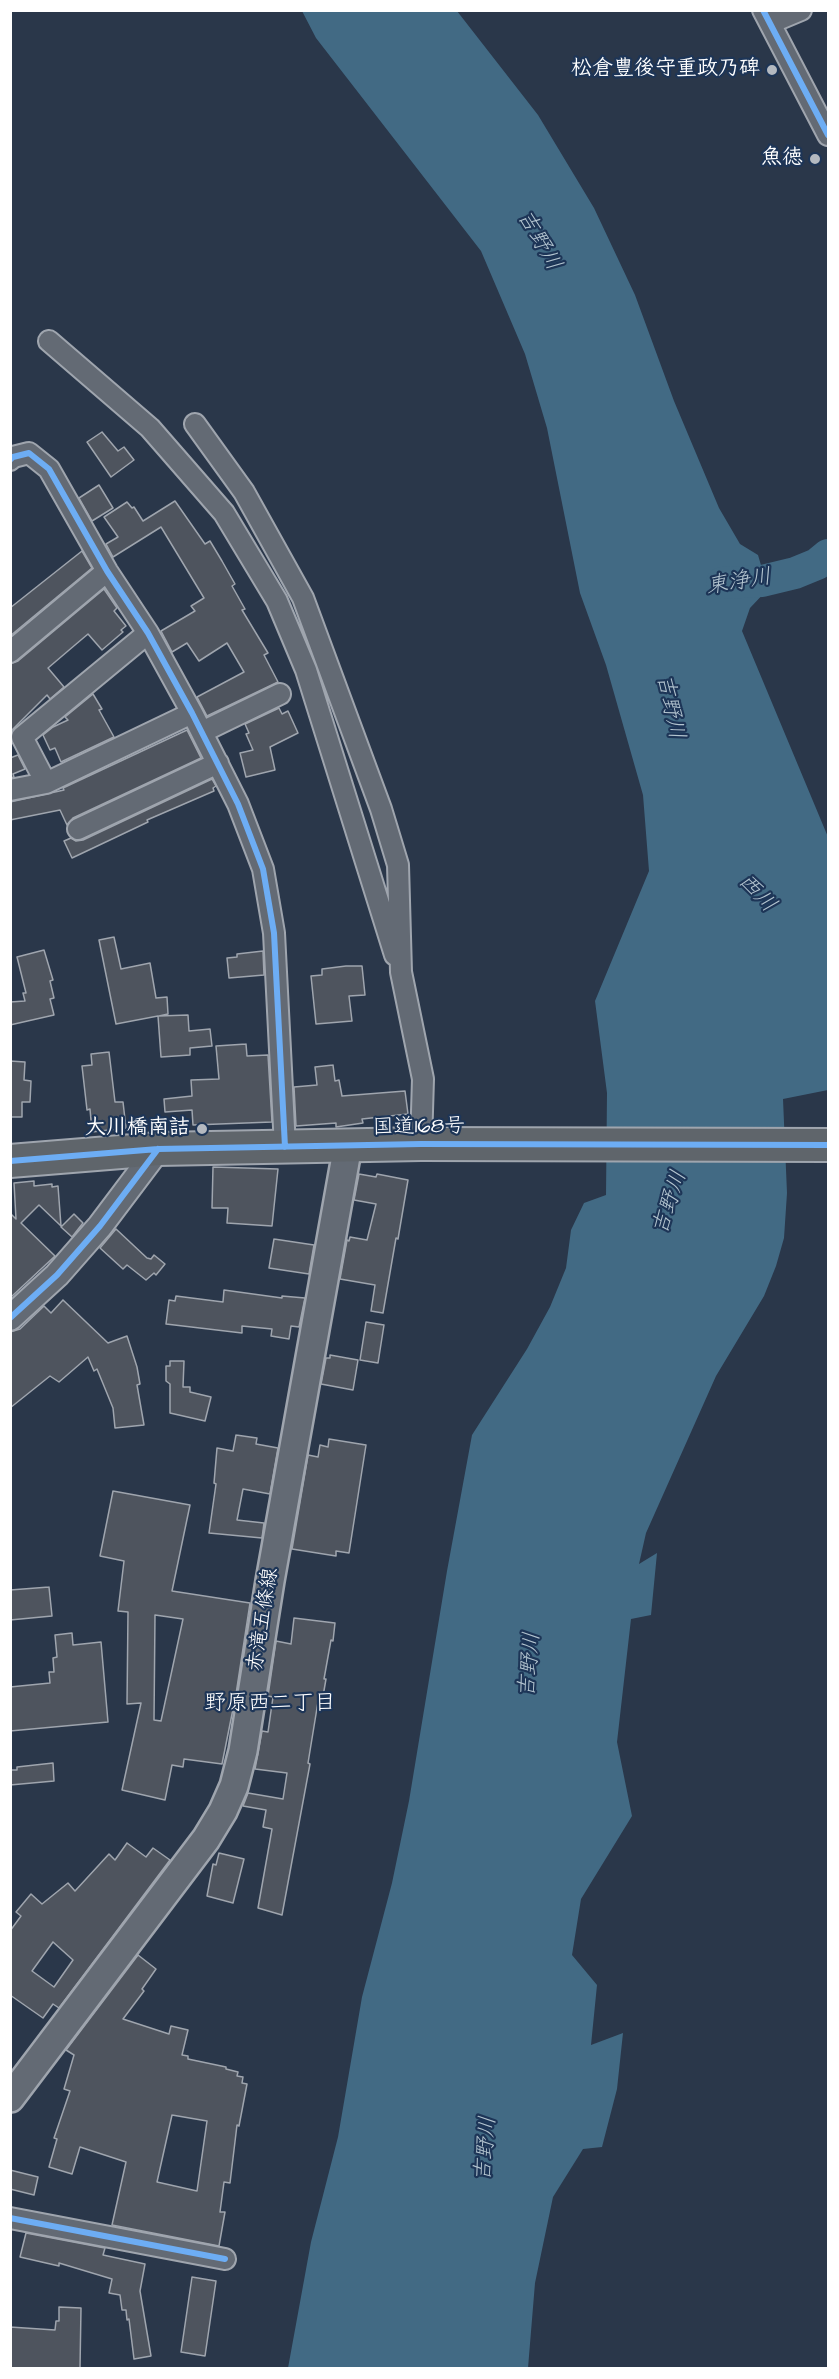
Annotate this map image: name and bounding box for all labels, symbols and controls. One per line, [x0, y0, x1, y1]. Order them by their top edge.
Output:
place label: 松倉豊後守重政乃碑 [571, 57, 760, 83]
marker: 松倉豊後守重政乃碑 [765, 63, 779, 77]
place label: 魚徳 [761, 146, 803, 172]
marker: 魚徳 [808, 152, 822, 166]
water label: 吉野川 [510, 206, 566, 276]
water label: 東浄川 [704, 565, 774, 601]
water label: 吉野川 [649, 672, 689, 742]
water label: 西川 [731, 869, 781, 919]
street label: 国道168号 [373, 1115, 465, 1141]
place label: 大川橋南詰 [85, 1116, 190, 1142]
marker: 大川橋南詰 [195, 1122, 209, 1136]
water label: 吉野川 [648, 1168, 694, 1238]
street label: 赤滝五條線 [243, 1566, 285, 1674]
water label: 吉野川 [515, 1631, 547, 1699]
district label: 野原西二丁目 [204, 1691, 336, 1717]
water label: 吉野川 [471, 2115, 503, 2183]

